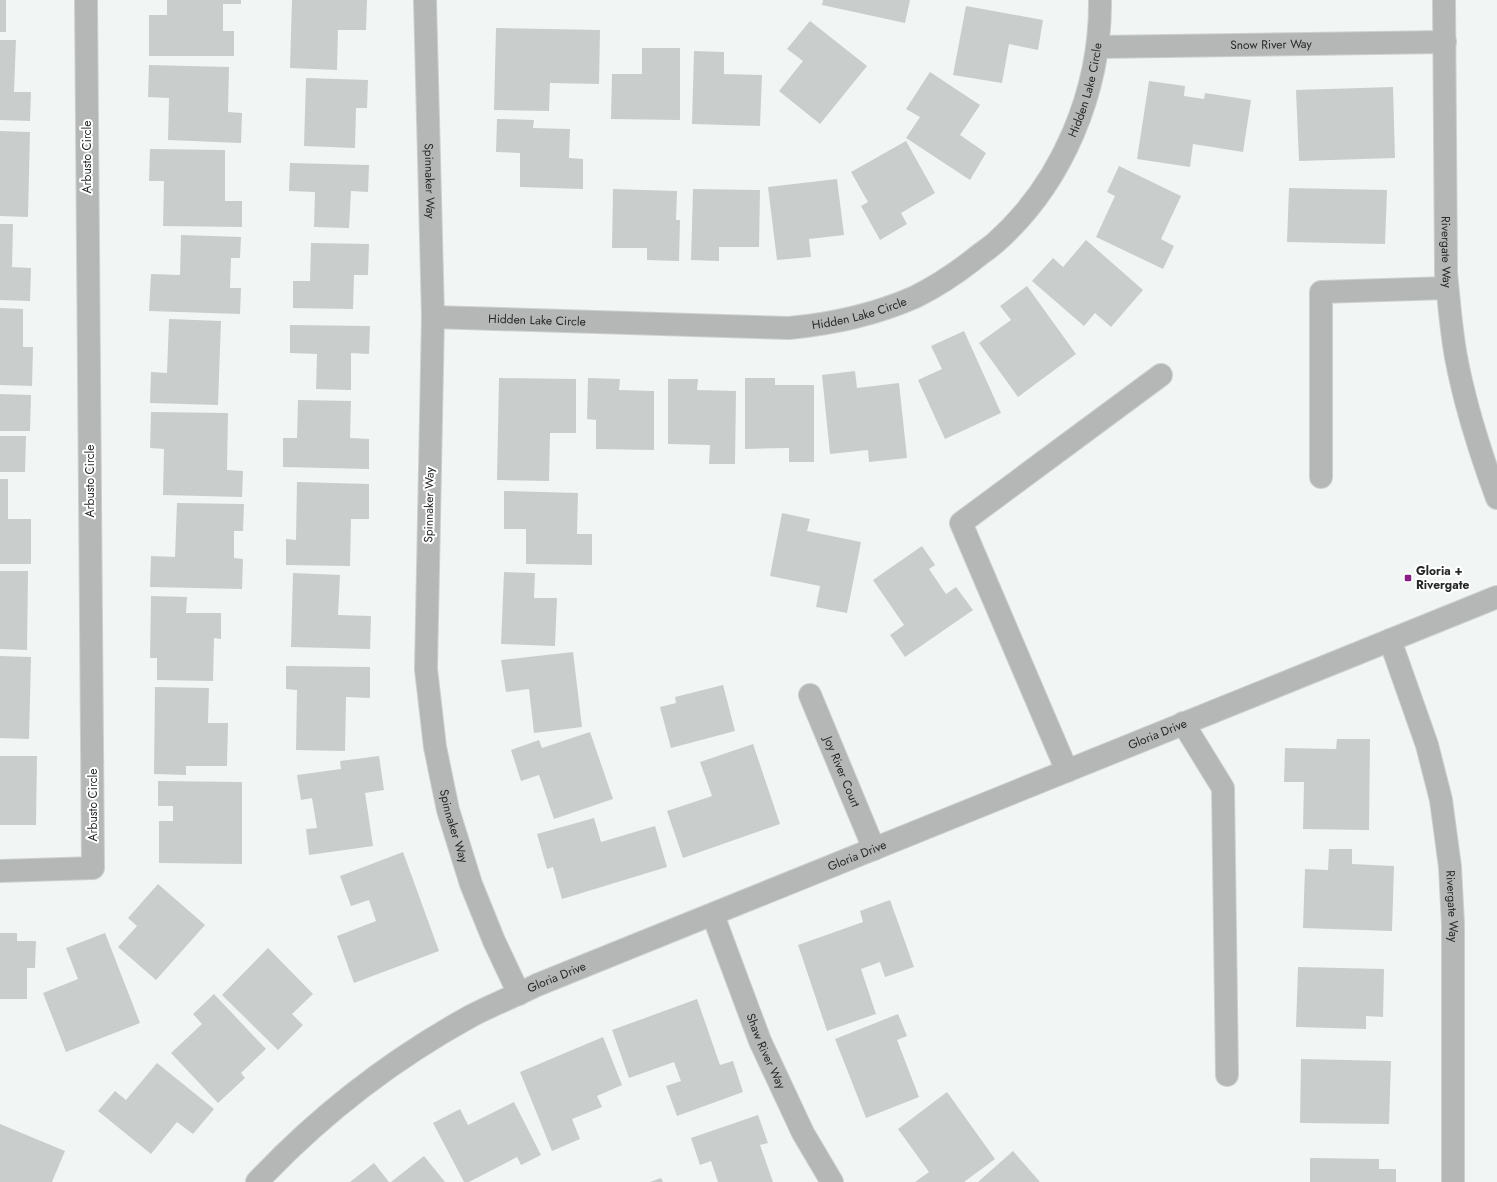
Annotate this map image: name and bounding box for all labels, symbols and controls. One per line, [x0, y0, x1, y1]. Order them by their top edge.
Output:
street label: Snow River Way [1230, 35, 1313, 54]
street label: Hidden Lake Circle [1063, 42, 1106, 140]
street label: Arbusto Circle [78, 121, 96, 194]
street label: Spinnaker Way [420, 143, 440, 220]
street label: Rivergate Way [1437, 216, 1457, 290]
street label: Hidden Lake Circle [811, 292, 909, 334]
street label: Hidden Lake Circle [488, 310, 586, 331]
street label: Arbusto Circle [81, 445, 99, 518]
street label: Spinnaker Way [419, 466, 439, 543]
place label: Gloria + Rivergate [1416, 562, 1469, 594]
marker: Gloria + Rivergate [1403, 573, 1413, 583]
street label: Gloria Drive [1125, 714, 1190, 754]
street label: Joy River Court [818, 732, 865, 810]
street label: Arbusto Circle [84, 769, 102, 842]
street label: Spinnaker Way [435, 788, 473, 866]
street label: Gloria Drive [825, 836, 889, 876]
street label: Rivergate Way [1441, 870, 1462, 943]
street label: Gloria Drive [524, 957, 589, 997]
street label: Shaw River Way [741, 1011, 790, 1093]

